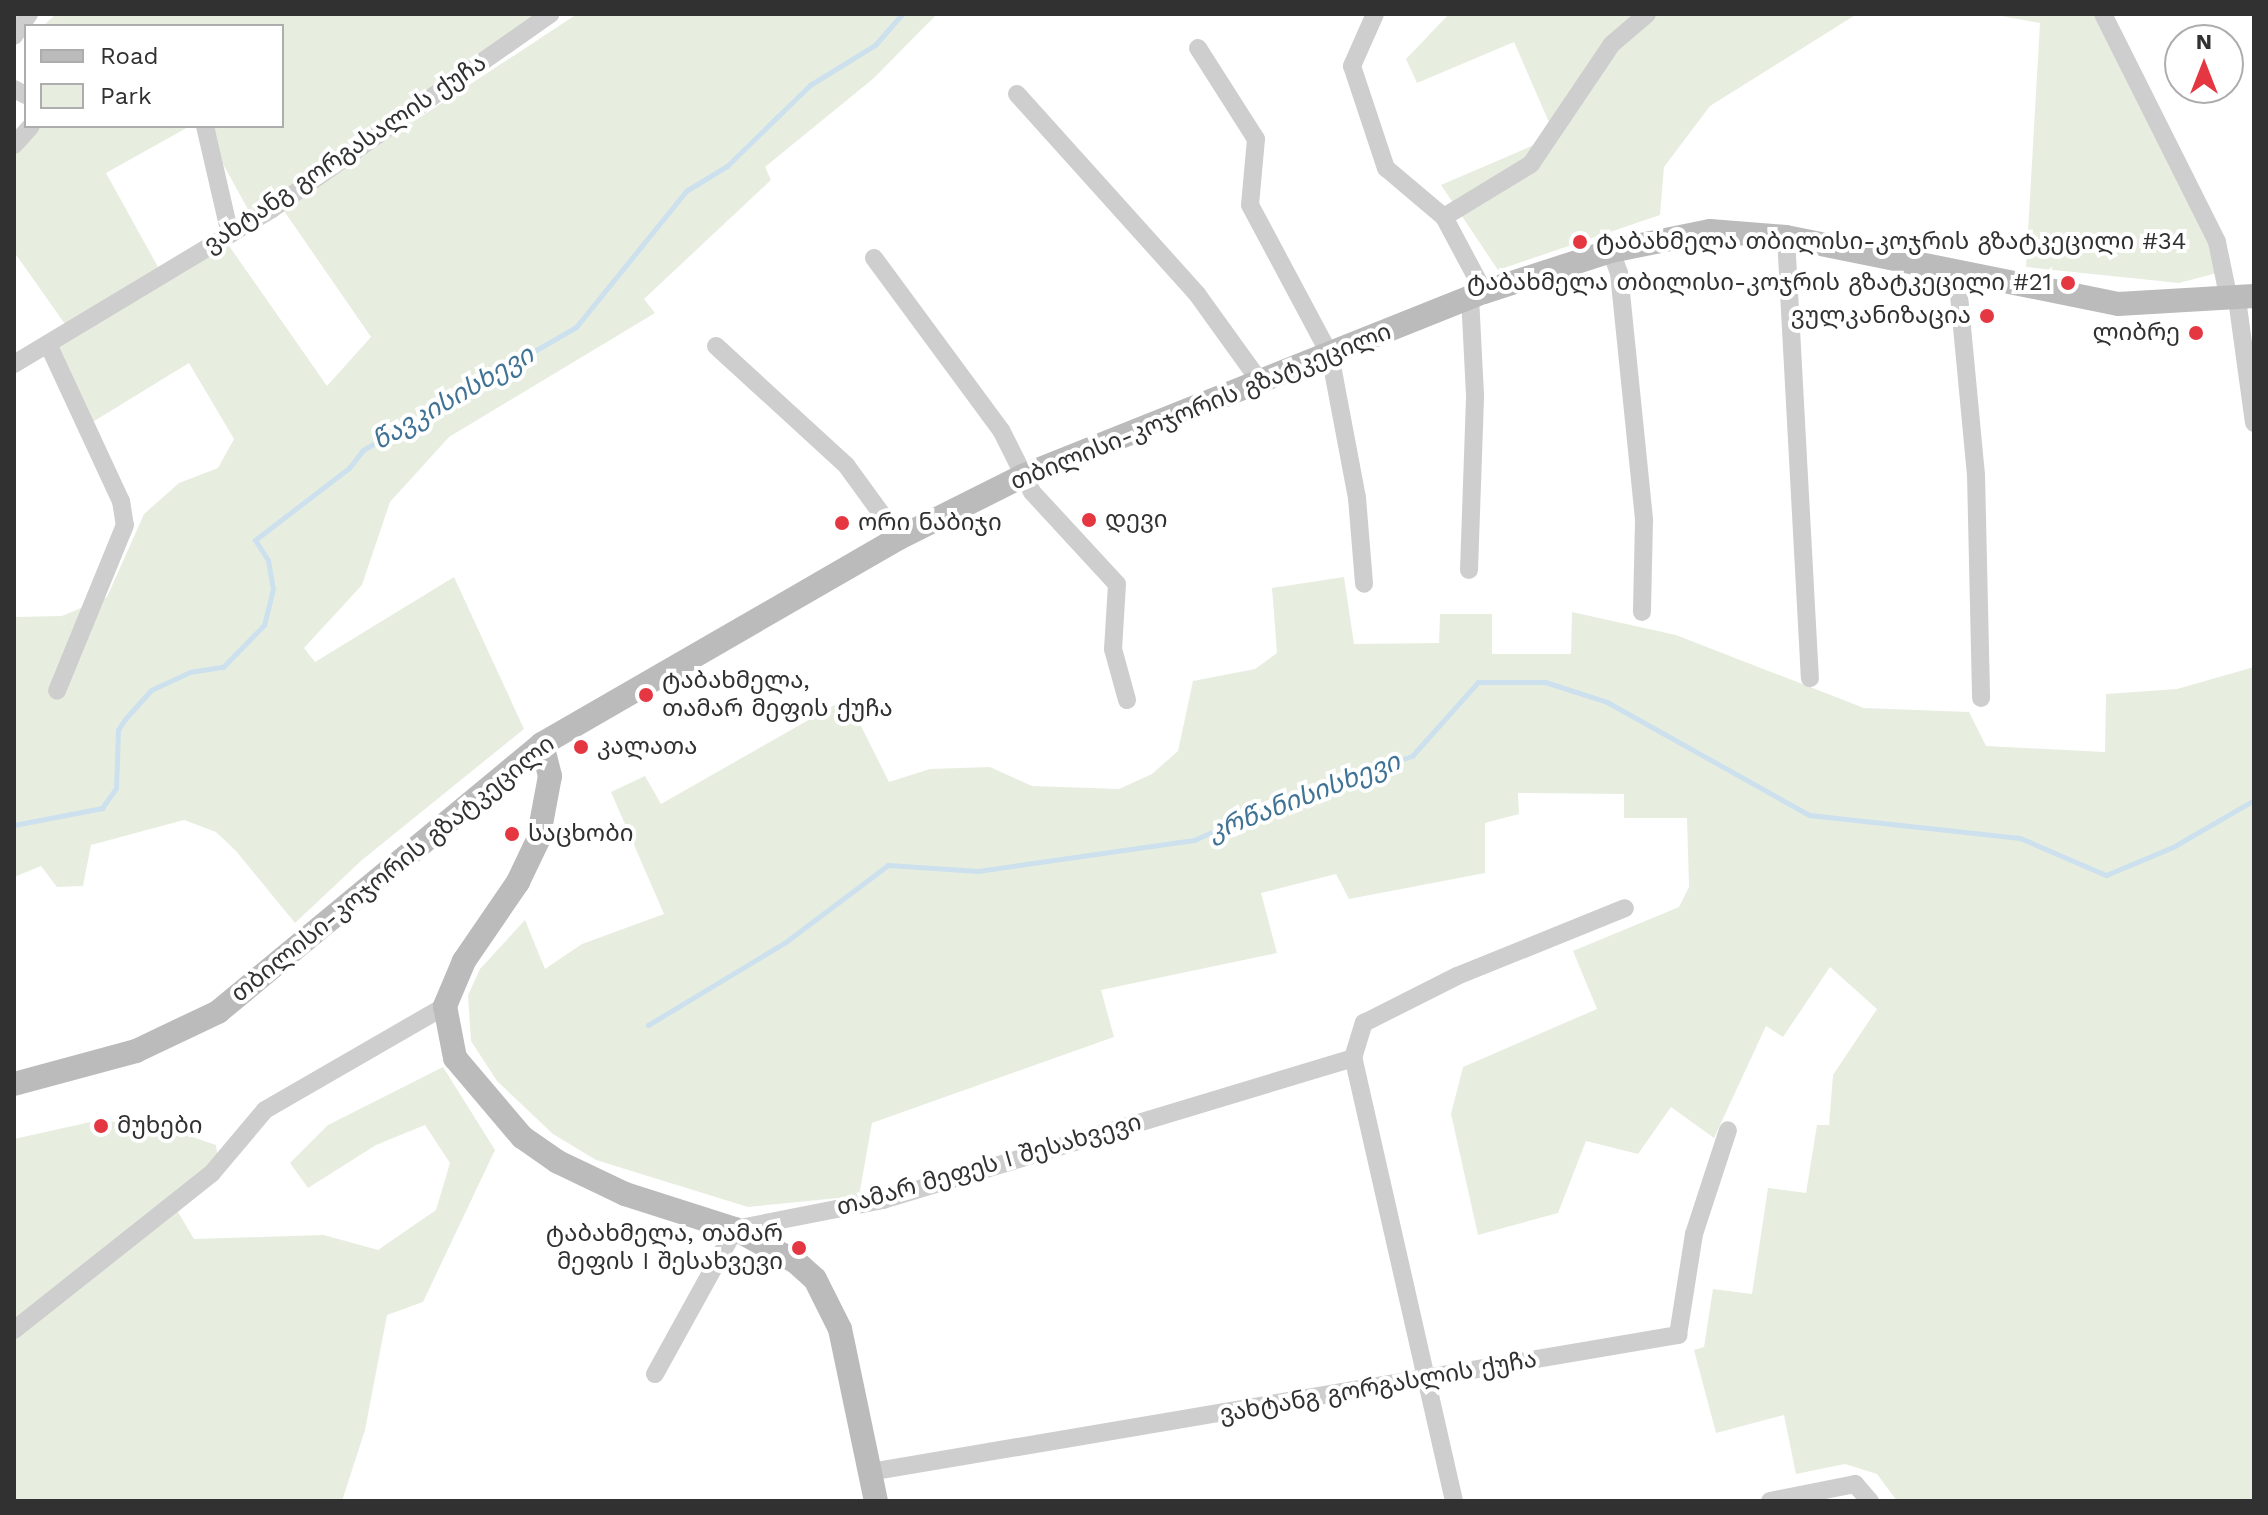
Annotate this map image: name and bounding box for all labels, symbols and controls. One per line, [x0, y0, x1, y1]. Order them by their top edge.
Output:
legend [24, 24, 284, 128]
north arrow [2164, 24, 2244, 104]
text: N [2196, 29, 2212, 54]
text: Road [100, 42, 159, 70]
street label: ვახტანგ გორგასალის ქუჩა [198, 48, 492, 260]
text: Park [100, 82, 152, 110]
place label: ტაბახმელა თბილისი-კოჯრის გზატკეცილი #34 [1596, 228, 2186, 256]
marker: ტაბახმელა თბილისი-კოჯრის გზატკეცილი #34 [1571, 233, 1589, 251]
place label: ტაბახმელა თბილისი-კოჯრის გზატკეცილი #21 [1467, 269, 2052, 297]
marker: ტაბახმელა თბილისი-კოჯრის გზატკეცილი #21 [2059, 274, 2077, 292]
place label: ვულკანიზაცია [1791, 302, 1971, 330]
marker: ვულკანიზაცია [1978, 307, 1996, 325]
street label: თბილისი-კოჯორის გზატკეცილი [1006, 317, 1396, 497]
place label: ლიბრე [2092, 319, 2180, 347]
marker: ლიბრე [2187, 324, 2205, 342]
water label: წავკისისხევი [367, 339, 539, 457]
place label: დევი [1105, 506, 1167, 534]
place label: ორი ნაბიჯი [858, 509, 1002, 537]
marker: დევი [1080, 511, 1098, 529]
marker: ორი ნაბიჯი [833, 514, 851, 532]
place label: ტაბახმელა, თამარ მეფის ქუჩა [662, 667, 893, 723]
marker: ტაბახმელა, თამარ მეფის ქუჩა [637, 686, 655, 704]
street label: თბილისი-კოჯორის გზატკეცილი [225, 729, 561, 1009]
place label: კალათა [597, 733, 697, 761]
marker: კალათა [572, 738, 590, 756]
water label: კრწანისისხევი [1204, 746, 1404, 848]
place label: საცხობი [528, 820, 633, 848]
marker: საცხობი [503, 825, 521, 843]
street label: თამარ მეფეს I შესახვევი [833, 1108, 1145, 1222]
place label: მუხები [117, 1112, 202, 1140]
marker: მუხები [92, 1117, 110, 1135]
place label: ტაბახმელა, თამარ მეფის I შესახვევი [546, 1220, 783, 1276]
marker: ტაბახმელა, თამარ მეფის I შესახვევი [790, 1239, 808, 1257]
street label: ვახტანგ გორგასლის ქუჩა [1217, 1345, 1539, 1429]

